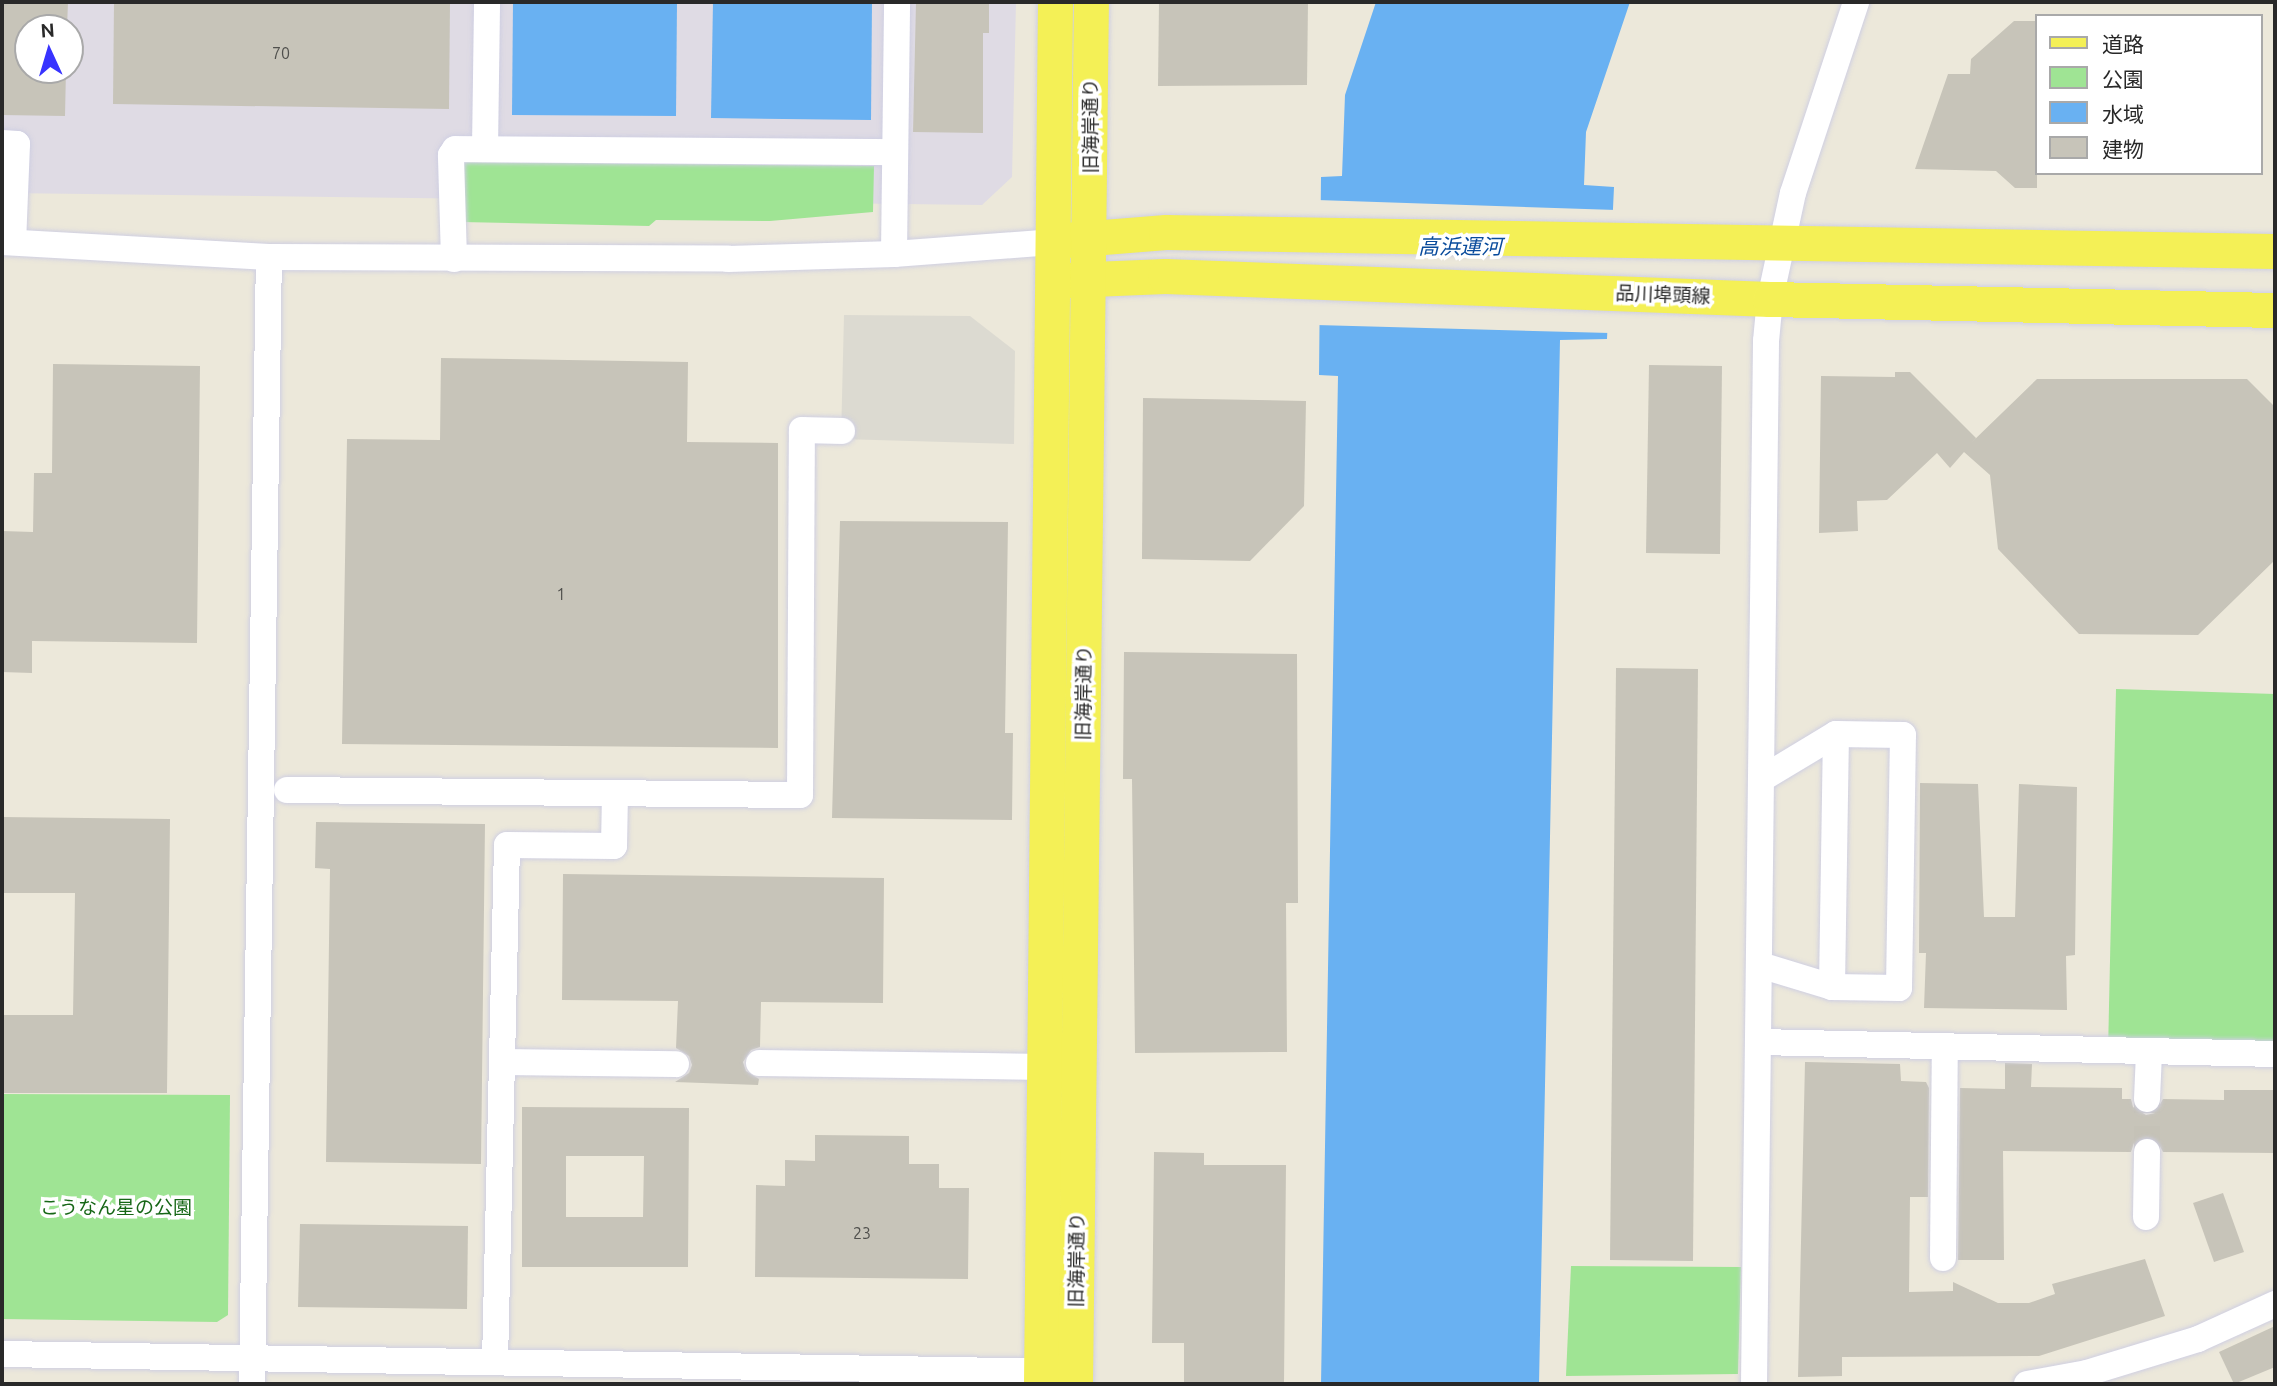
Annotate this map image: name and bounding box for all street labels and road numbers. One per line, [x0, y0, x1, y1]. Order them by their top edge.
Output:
street label: 旧海岸通り [1080, 79, 1102, 173]
street label: 品川埠頭線 [1615, 282, 1711, 308]
street label: 旧海岸通り [1072, 645, 1096, 741]
street label: 旧海岸通り [1065, 1212, 1089, 1308]

